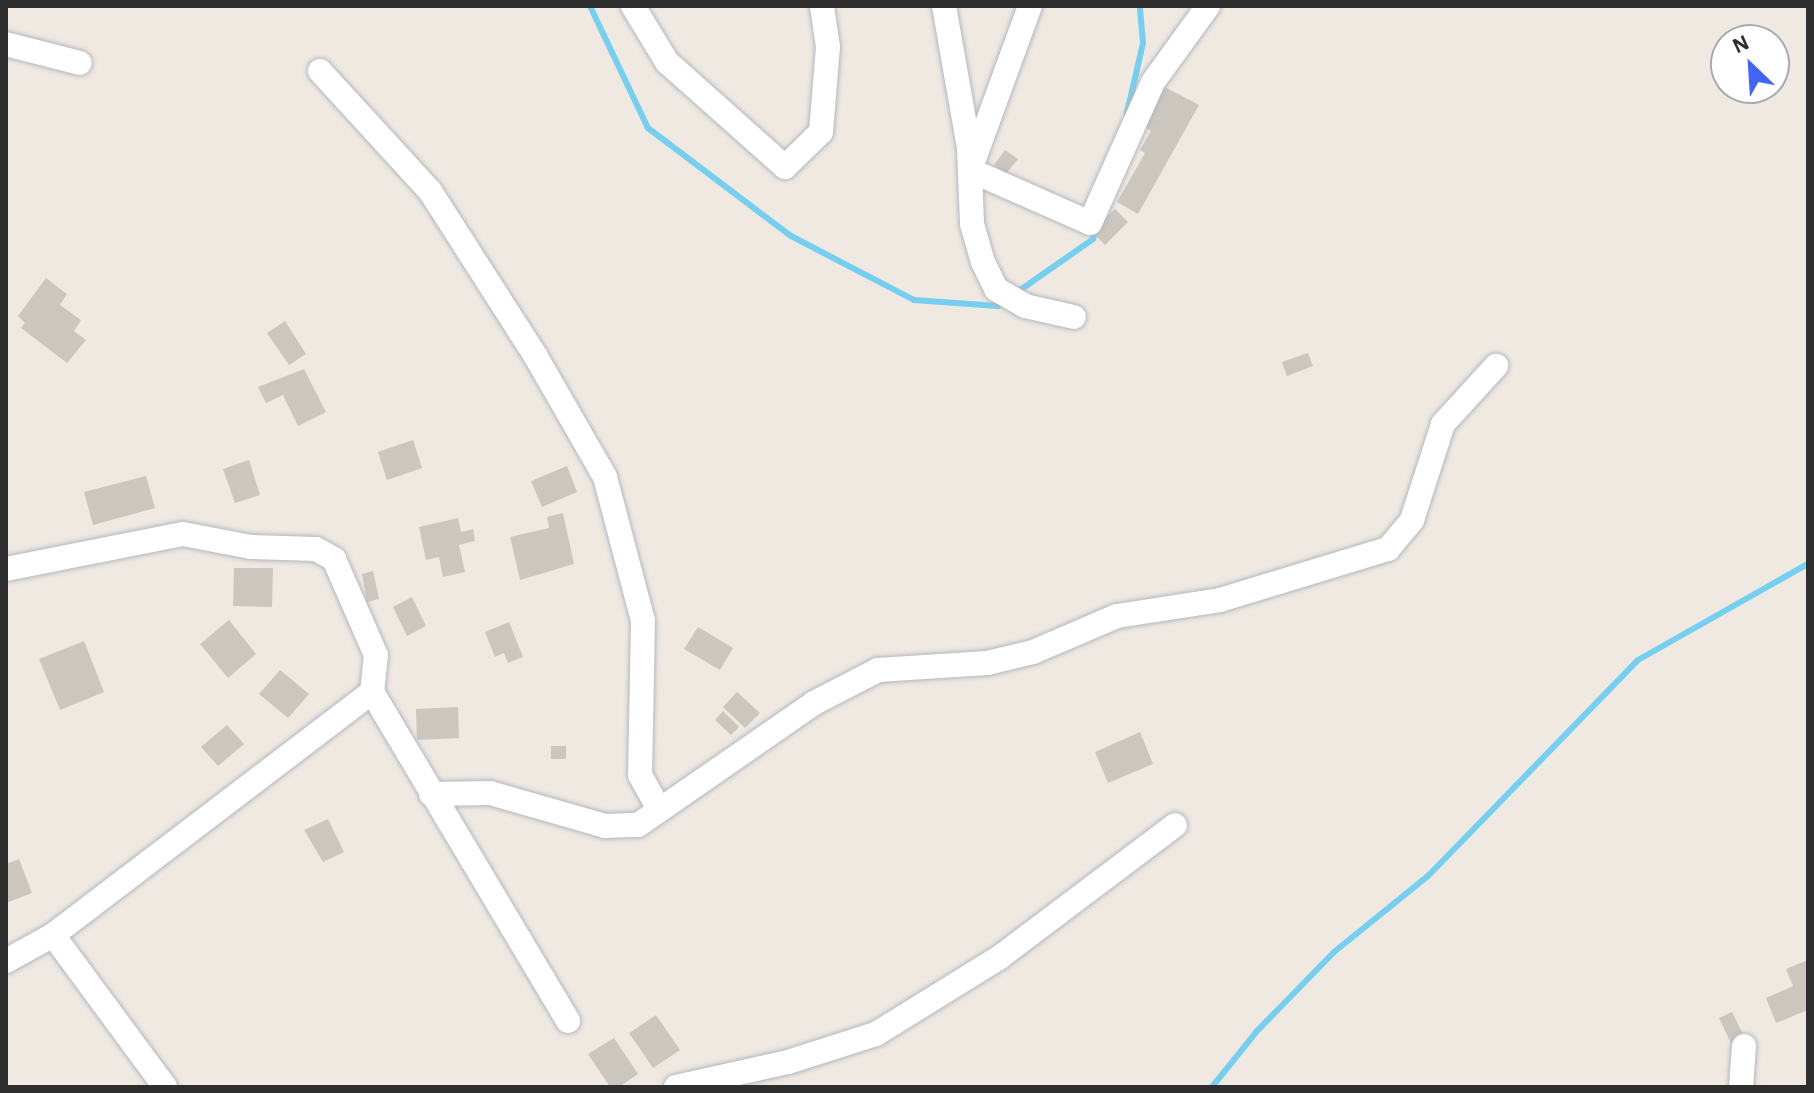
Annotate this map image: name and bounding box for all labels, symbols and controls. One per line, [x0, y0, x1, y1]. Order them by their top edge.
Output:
north arrow [1710, 24, 1790, 104]
text: N [1729, 31, 1752, 57]

